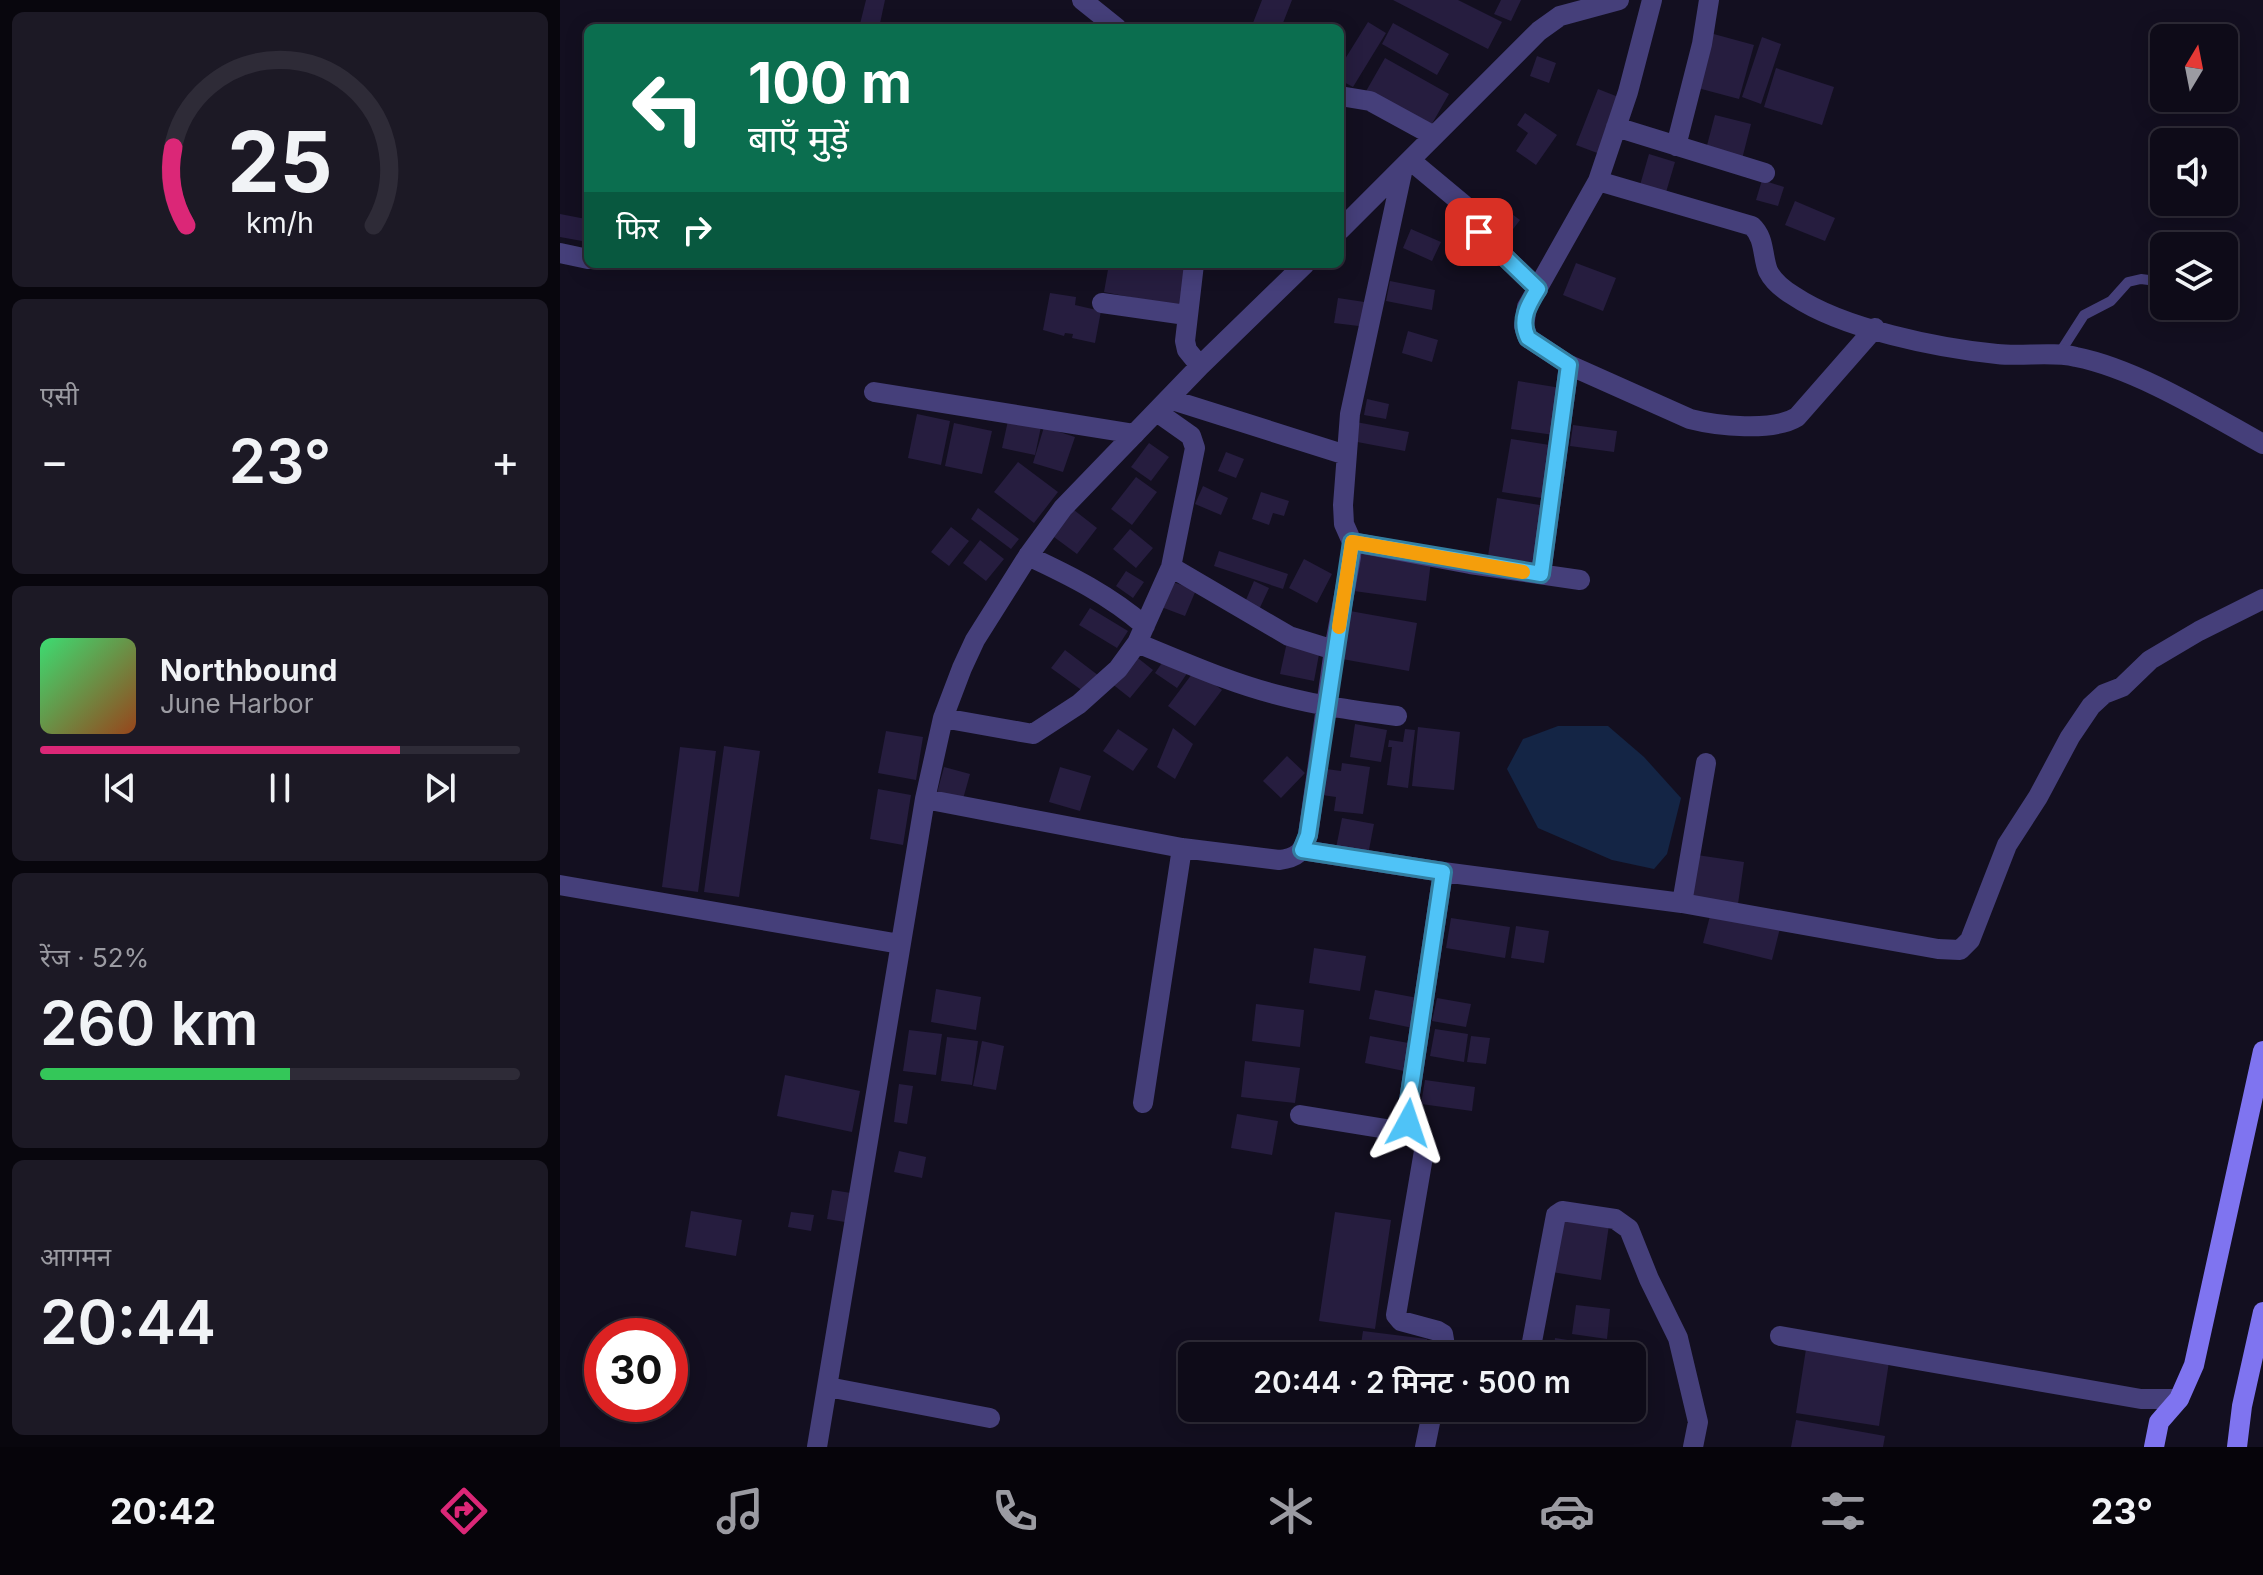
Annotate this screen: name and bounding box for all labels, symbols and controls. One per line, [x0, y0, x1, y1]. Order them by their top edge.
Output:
north arrow [2150, 24, 2238, 112]
map controls [2150, 24, 2238, 320]
text: 100 m [748, 49, 912, 117]
icon: left [616, 56, 720, 160]
text: 25 [227, 110, 333, 211]
text: बाएँ मुड़ें [748, 117, 849, 161]
button: sound [2150, 128, 2238, 216]
pin [1445, 198, 1513, 266]
text: km/h [246, 205, 314, 240]
icon: right [675, 208, 719, 252]
text: फिर [616, 210, 659, 246]
icon: arrive [1457, 210, 1501, 254]
button: layers [2150, 232, 2238, 320]
text: एसी [40, 380, 79, 411]
text: 23° [229, 425, 331, 497]
text: − [40, 434, 69, 488]
text: + [491, 434, 520, 488]
text: Northbound [160, 652, 337, 688]
text: June Harbor [160, 688, 313, 719]
icon: previous [98, 766, 142, 810]
icon: pause [258, 766, 302, 810]
icon: next [418, 766, 462, 810]
text: रेंज · 52% [40, 942, 149, 973]
text: 260 km [40, 987, 259, 1059]
position arrow [1366, 1081, 1450, 1165]
text: आगमन [40, 1241, 111, 1272]
text: 20:44 [40, 1286, 216, 1358]
speed limit sign: 30 [584, 1318, 688, 1422]
text: 20:44 · 2 मिनट · 500 m [1253, 1364, 1571, 1400]
icon: directions [436, 1483, 492, 1539]
icon: music [712, 1483, 768, 1539]
icon: phone [987, 1483, 1043, 1539]
icon: climate [1263, 1483, 1319, 1539]
icon: car [1539, 1483, 1595, 1539]
icon: filters [1815, 1483, 1871, 1539]
text: 20:42 [110, 1489, 216, 1533]
text: 23° [2091, 1489, 2153, 1533]

